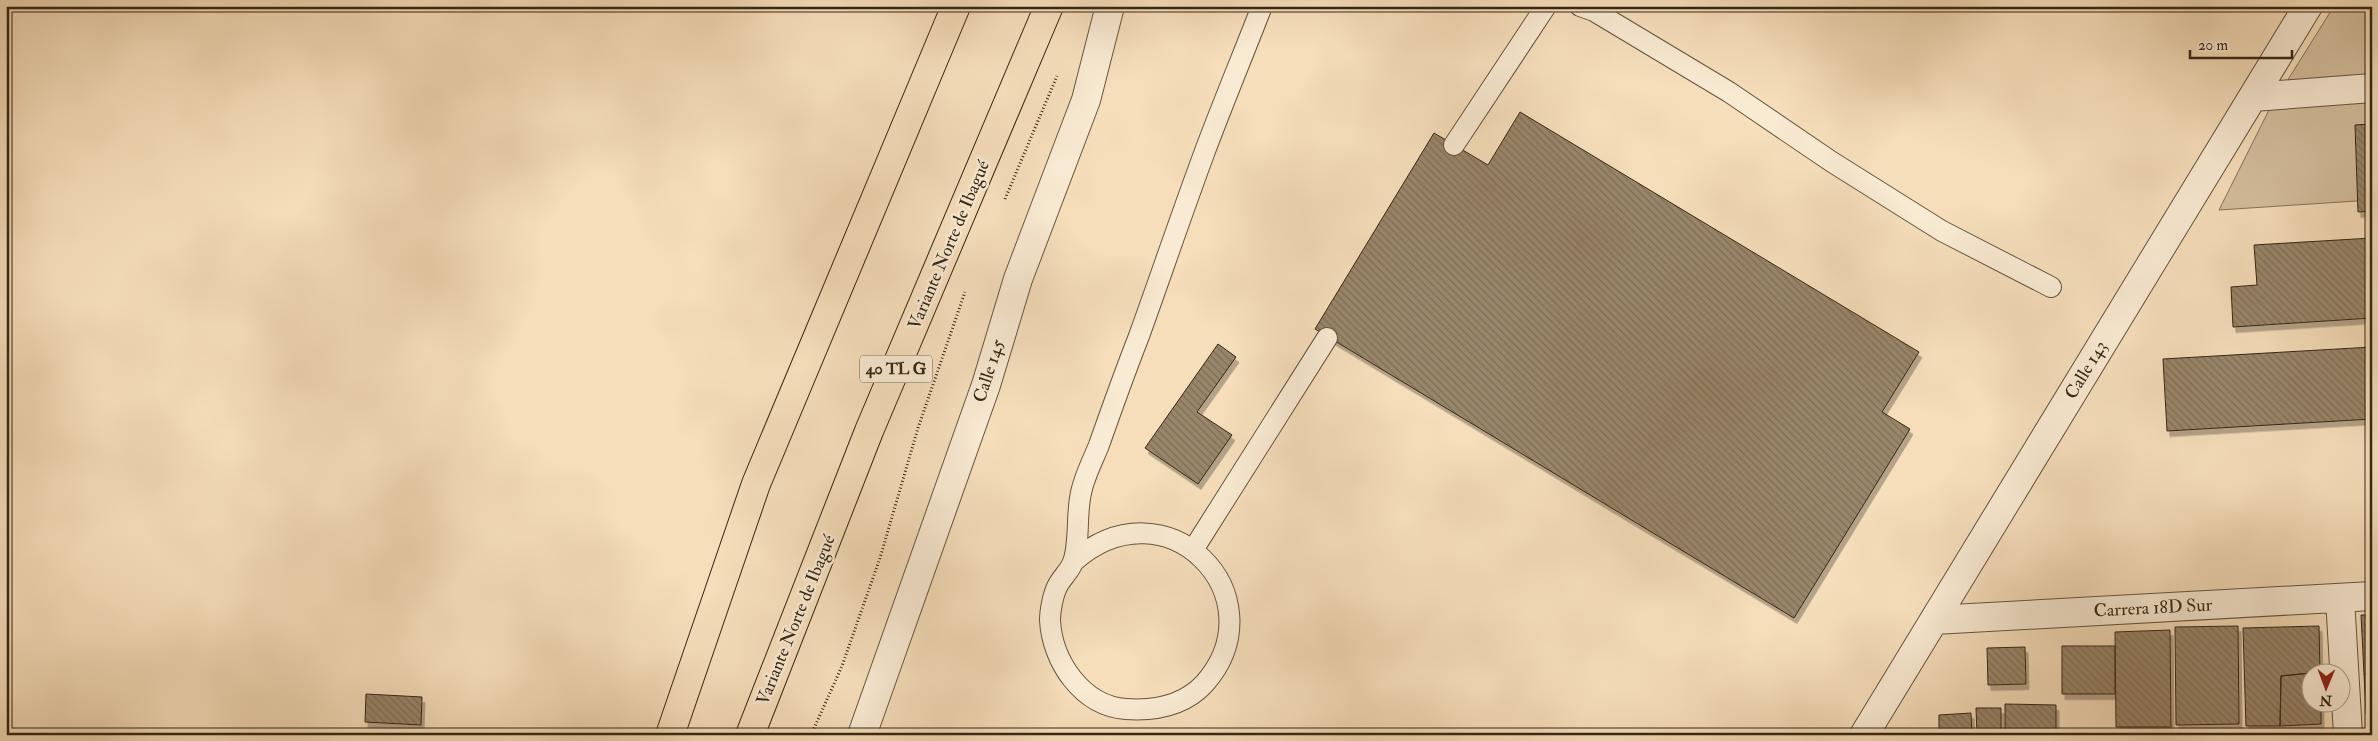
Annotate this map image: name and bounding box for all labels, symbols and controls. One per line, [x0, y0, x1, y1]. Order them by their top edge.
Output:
scale bar [2190, 28, 2293, 60]
text: 20 m [2198, 36, 2228, 55]
street label: Variante Norte de Ibagué [903, 157, 995, 333]
street label: Calle 145 [968, 336, 1010, 405]
street label: Calle 143 [2060, 337, 2112, 403]
road number: 40 TL G [860, 356, 932, 382]
street label: Variante Norte de Ibagué [751, 531, 841, 708]
street label: Carrera 18D Sur [2093, 593, 2213, 623]
north arrow [2300, 664, 2350, 714]
text: N [2319, 692, 2333, 709]

